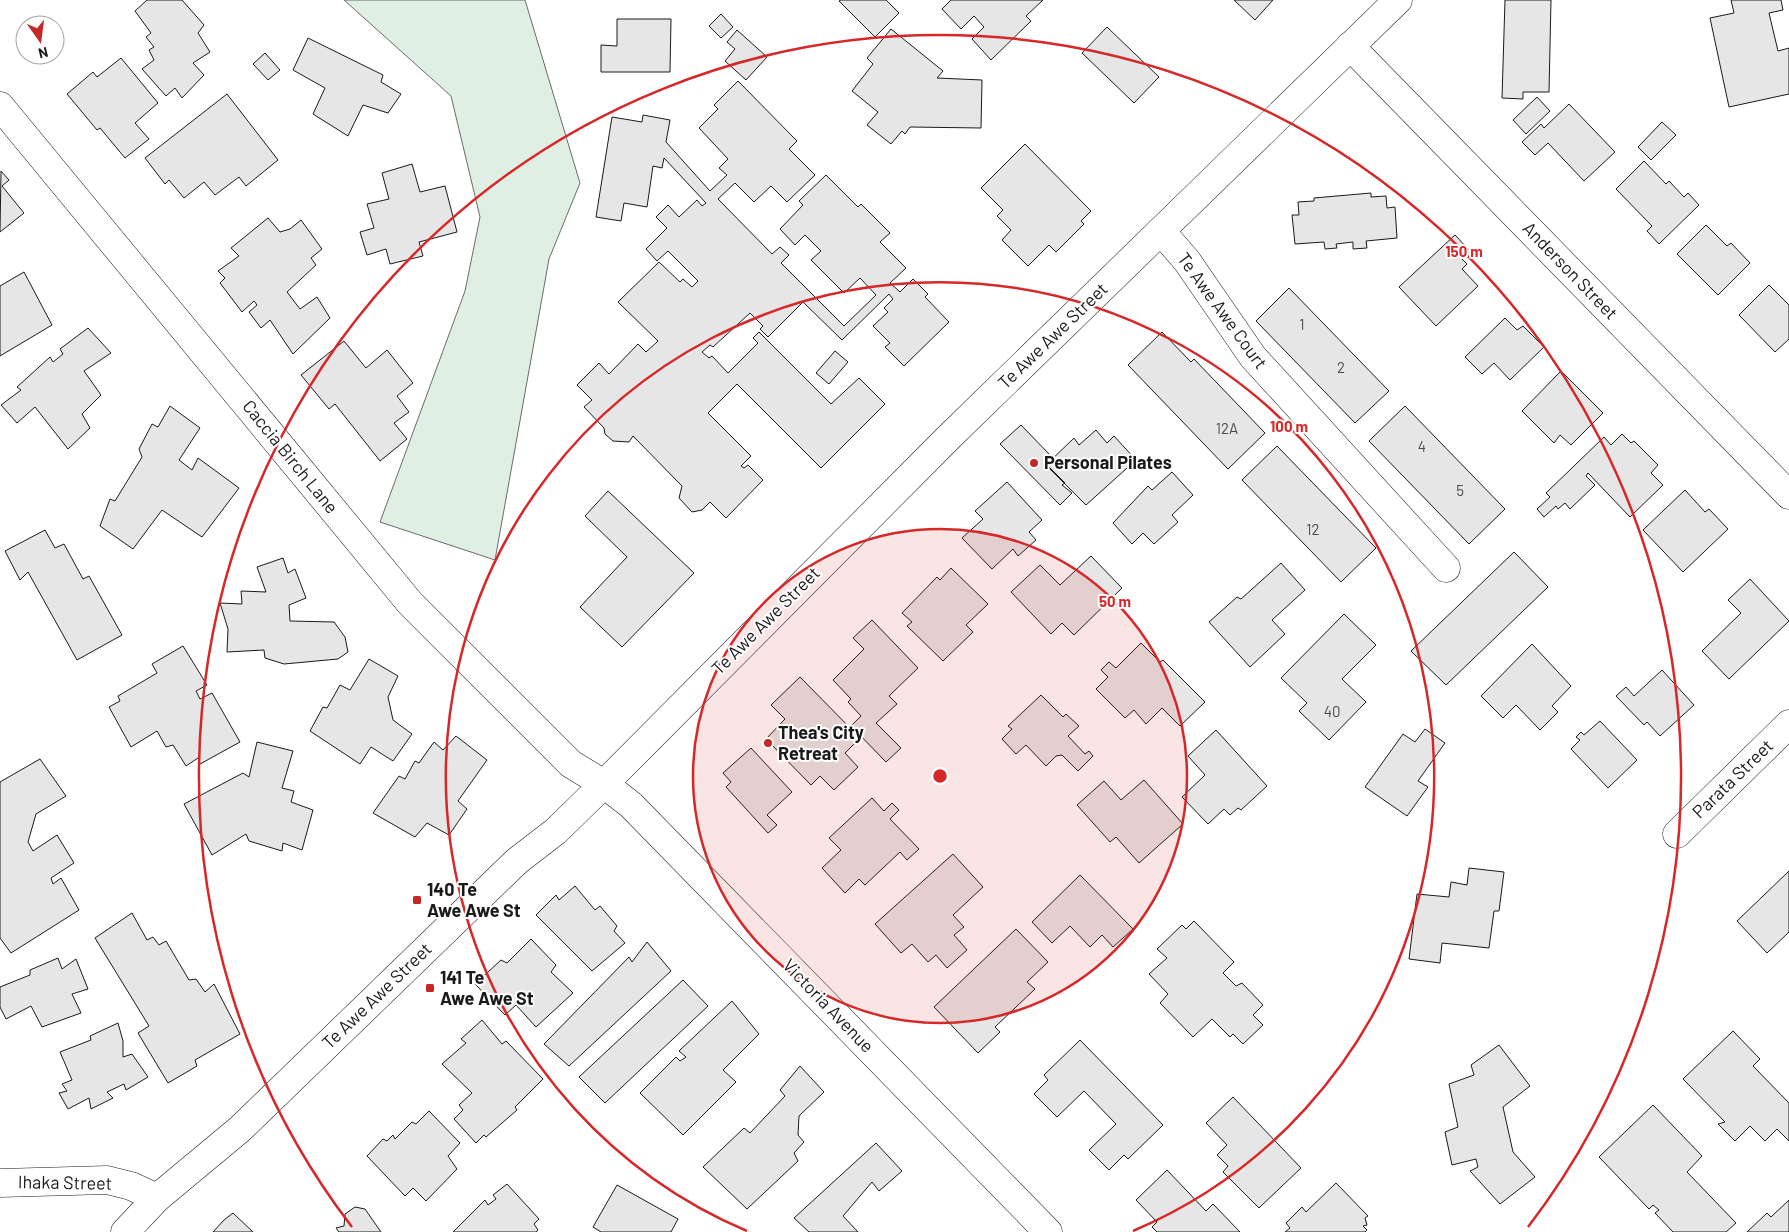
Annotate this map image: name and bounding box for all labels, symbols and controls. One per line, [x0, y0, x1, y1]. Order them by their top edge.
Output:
north arrow [15, 15, 65, 65]
text: N [37, 44, 50, 62]
street label: Anderson Street [1519, 217, 1623, 324]
text: 150 m [1445, 242, 1483, 260]
street label: Te Awe Awe Court [1173, 248, 1272, 373]
street label: Te Awe Awe Street [993, 277, 1112, 393]
house number: 1 [1299, 315, 1305, 333]
house number: 2 [1337, 358, 1345, 376]
street label: Caccia Birch Lane [238, 395, 343, 518]
text: 100 m [1270, 417, 1308, 435]
house number: 12A [1216, 419, 1238, 437]
house number: 4 [1418, 437, 1426, 455]
place label: Personal Pilates [1044, 451, 1172, 473]
marker: Personal Pilates [1028, 457, 1040, 469]
house number: 5 [1456, 481, 1464, 499]
house number: 12 [1306, 520, 1320, 538]
street label: Te Awe Awe Street [707, 562, 824, 679]
text: 50 m [1099, 592, 1131, 610]
house number: 40 [1324, 702, 1340, 720]
place label: Thea's City Retreat [778, 721, 864, 764]
street label: Parata Street [1687, 734, 1777, 822]
marker: Thea's City Retreat [762, 737, 774, 749]
centre of rings [931, 767, 949, 785]
place label: 140 Te Awe Awe St [427, 878, 521, 921]
marker: 140 Te Awe Awe St [411, 894, 423, 906]
street label: Te Awe Awe Street [317, 937, 436, 1053]
street label: Victoria Avenue [779, 954, 879, 1057]
place label: 141 Te Awe Awe St [440, 966, 534, 1009]
marker: 141 Te Awe Awe St [424, 982, 436, 994]
street label: Ihaka Street [18, 1170, 112, 1194]

